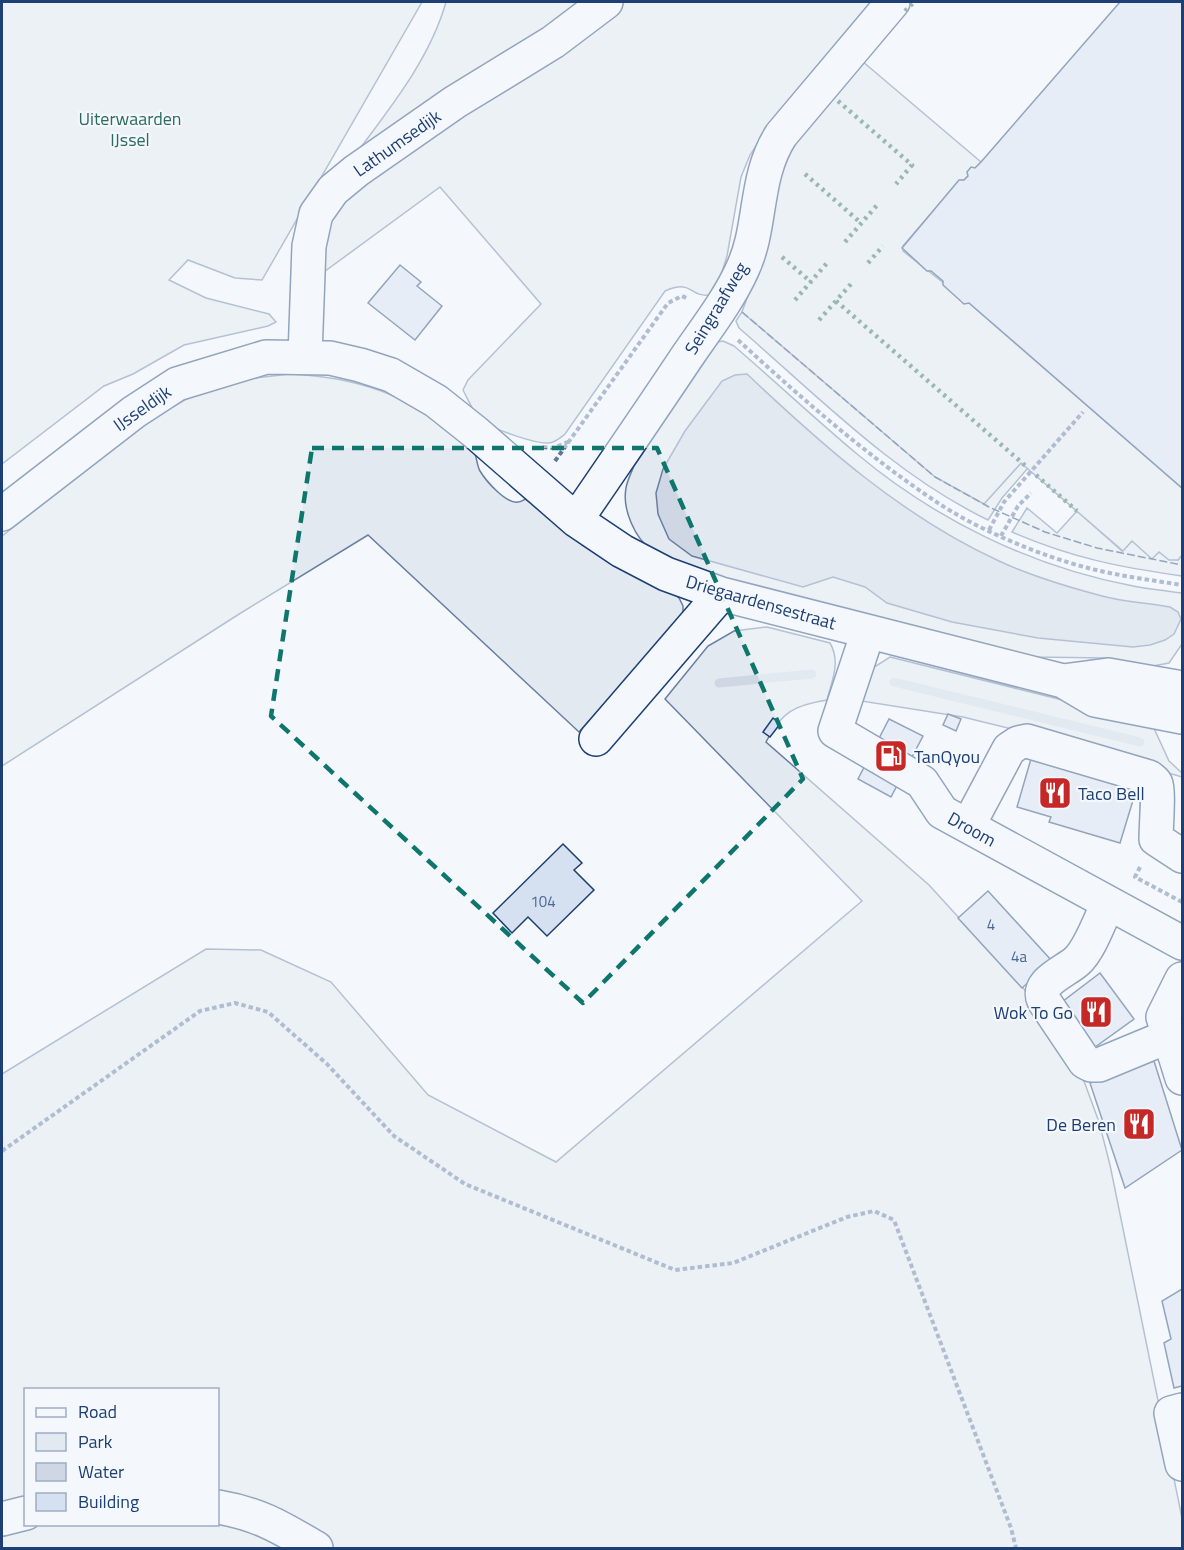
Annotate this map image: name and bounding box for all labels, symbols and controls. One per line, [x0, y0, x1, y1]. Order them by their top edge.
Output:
street label: Lathumsedijk [348, 103, 447, 183]
park label: Uiterwaarden IJssel [78, 105, 182, 153]
street label: Seingraafweg [678, 257, 754, 359]
street label: IJsseldijk [107, 378, 177, 438]
street label: Driegaardensestraat [683, 568, 840, 637]
fuel station icon: TanQyou [873, 738, 909, 774]
place label: TanQyou [914, 743, 980, 770]
restaurant icon: Taco Bell [1037, 775, 1073, 811]
place label: Taco Bell [1078, 780, 1145, 807]
street label: Droom [943, 805, 1001, 853]
house number: 104 [530, 890, 556, 913]
house number: 4 [987, 913, 995, 936]
house number: 4a [1011, 945, 1027, 968]
restaurant icon: Wok To Go [1078, 994, 1114, 1030]
place label: Wok To Go [993, 999, 1073, 1026]
restaurant icon: De Beren [1121, 1106, 1157, 1142]
place label: De Beren [1046, 1111, 1116, 1138]
legend [24, 1388, 219, 1526]
text: Road [78, 1398, 117, 1425]
text: Park [78, 1428, 113, 1455]
text: Water [78, 1458, 124, 1485]
text: Building [78, 1488, 139, 1515]

